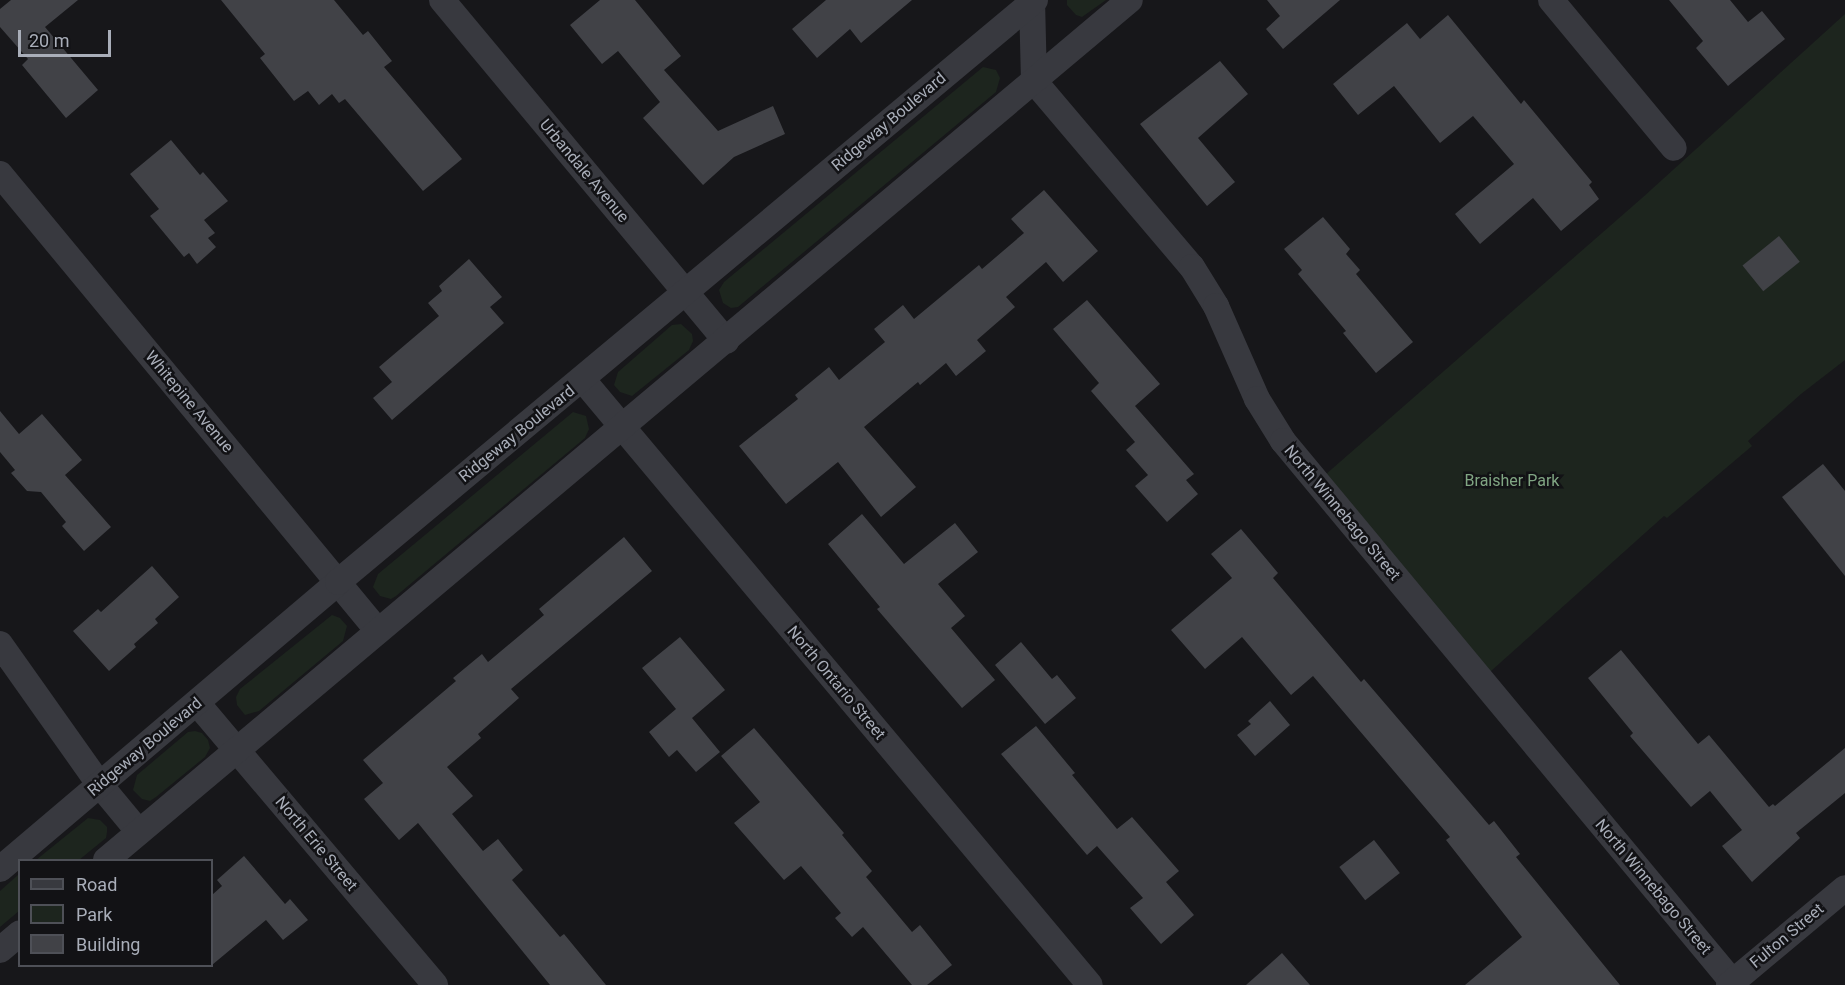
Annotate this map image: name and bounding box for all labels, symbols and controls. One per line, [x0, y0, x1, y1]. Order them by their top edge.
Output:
scale bar [21, 18, 114, 56]
text: 20 m [29, 30, 69, 51]
street label: Ridgeway Boulevard [828, 69, 950, 175]
street label: Urbandale Avenue [535, 116, 633, 226]
street label: Whitepine Avenue [141, 347, 237, 457]
street label: Ridgeway Boulevard [455, 381, 579, 487]
street label: North Winnebago Street [1280, 441, 1404, 585]
park label: Braisher Park [1465, 471, 1559, 491]
street label: North Ontario Street [783, 622, 889, 744]
street label: Ridgeway Boulevard [84, 694, 206, 800]
street label: North Erie Street [271, 793, 361, 895]
street label: North Winnebago Street [1591, 815, 1715, 959]
legend [18, 859, 213, 967]
text: Road [76, 874, 117, 895]
street label: Fulton Street [1746, 900, 1828, 972]
text: Park [76, 904, 112, 925]
text: Building [76, 934, 140, 955]

